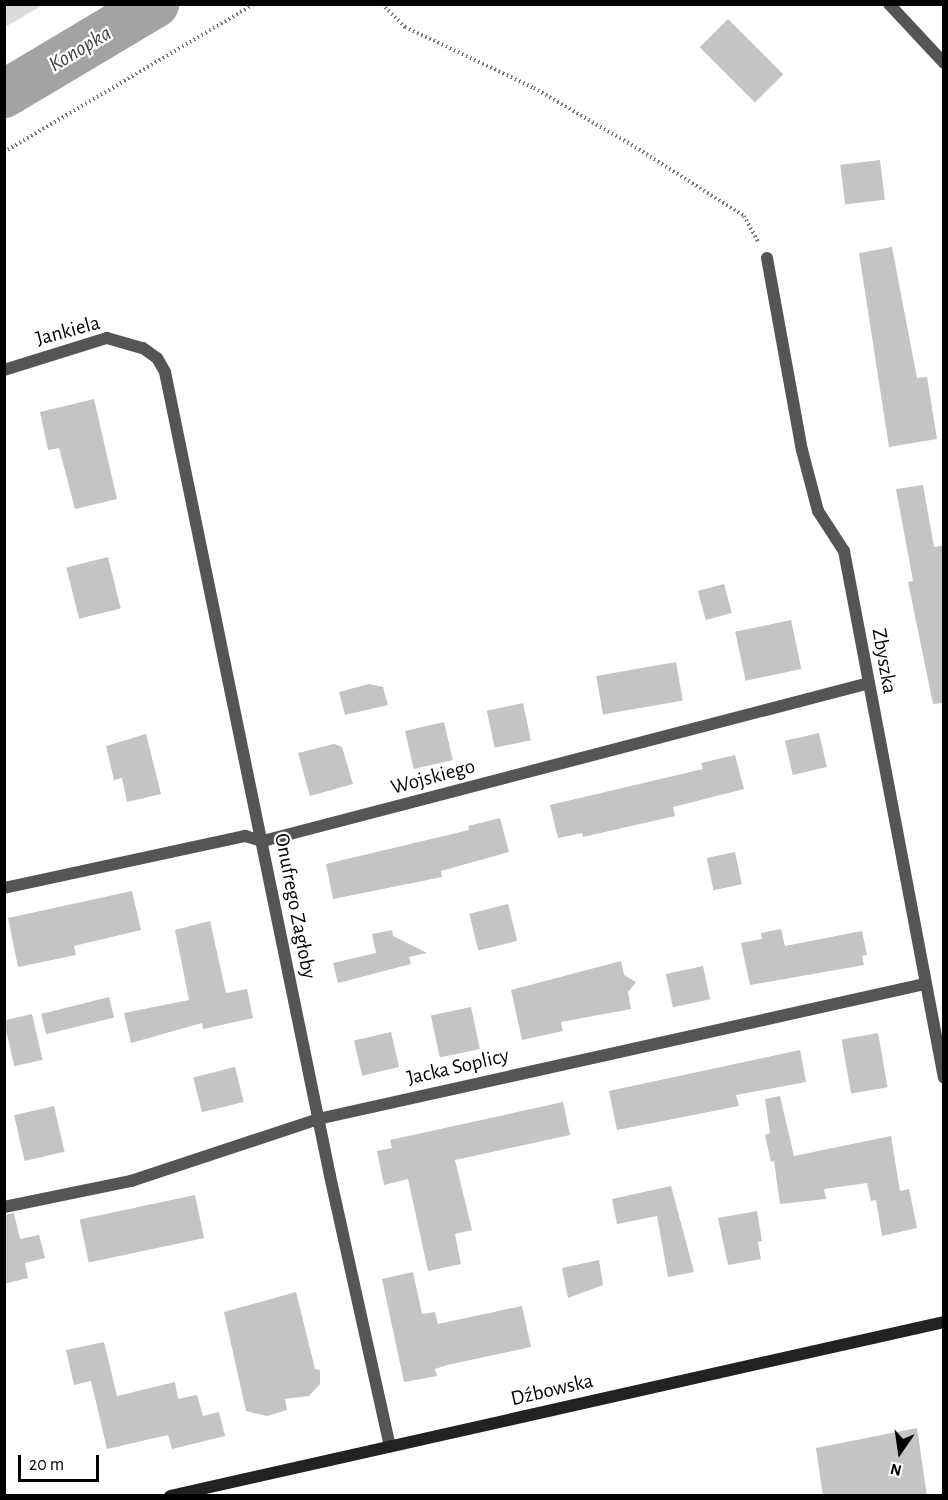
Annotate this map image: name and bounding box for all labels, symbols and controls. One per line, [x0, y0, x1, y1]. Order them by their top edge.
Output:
water label: Konopka [44, 20, 116, 78]
street label: Jankiela [33, 310, 103, 352]
street label: Zbyszka [866, 626, 902, 696]
street label: Wojskiego [388, 754, 478, 800]
street label: Onufrego Zagłoby [269, 831, 321, 981]
street label: Jacka Soplicy [405, 1043, 511, 1091]
street label: Dźbowska [508, 1368, 596, 1412]
north arrow [870, 1422, 930, 1482]
scale bar [21, 1443, 102, 1481]
text: 20 m [29, 1456, 64, 1474]
text: N [889, 1460, 903, 1479]

